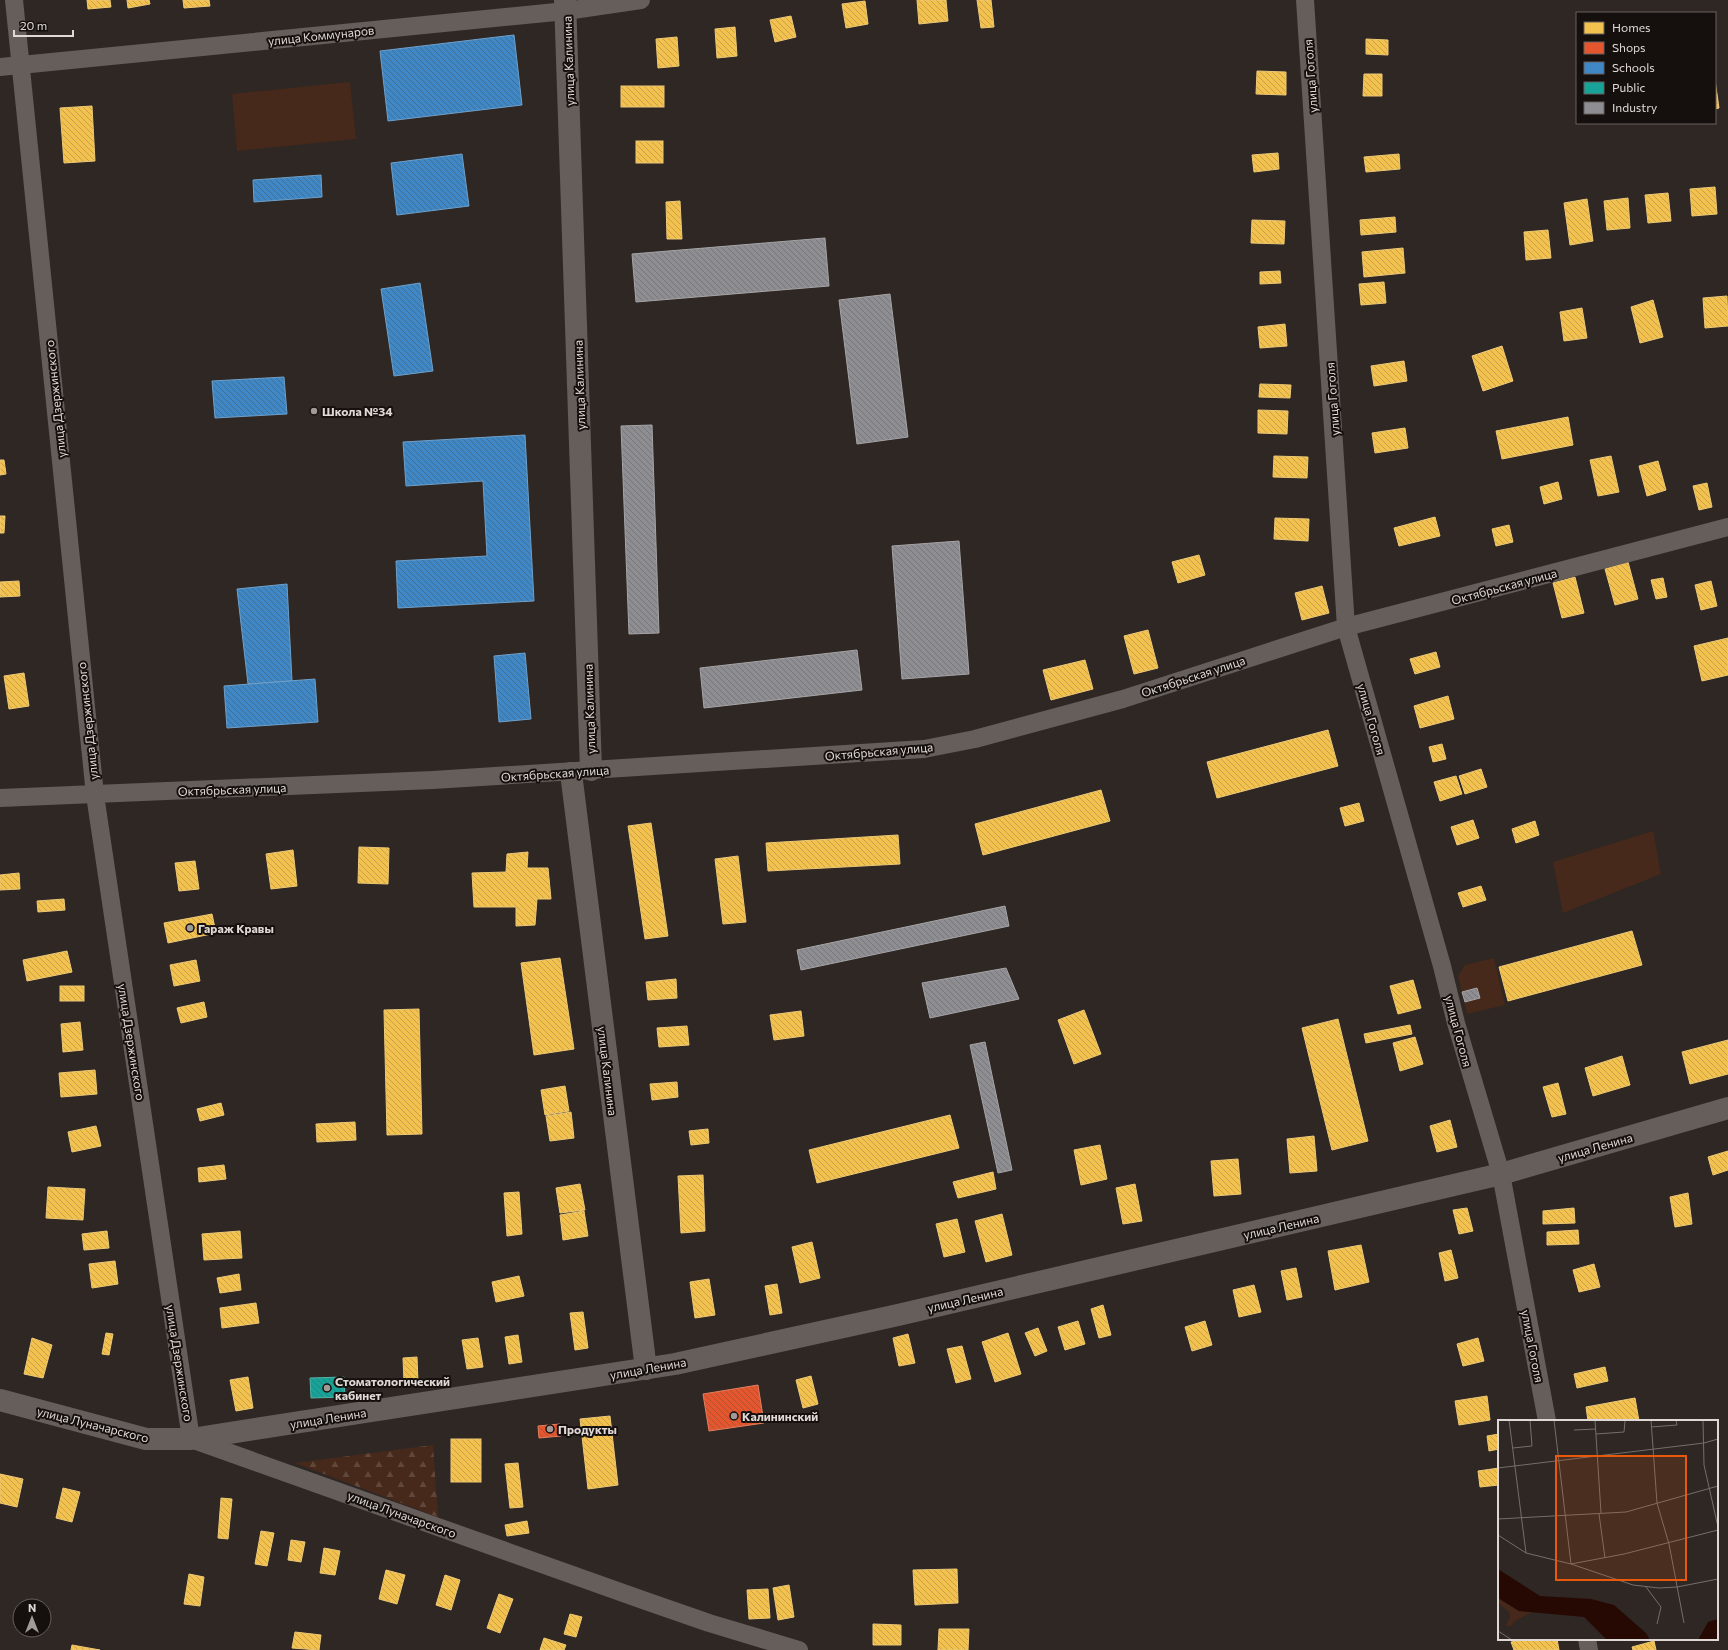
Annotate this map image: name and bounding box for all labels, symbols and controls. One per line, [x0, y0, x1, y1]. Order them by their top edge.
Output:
scale bar [14, 12, 73, 38]
legend [1576, 12, 1716, 124]
street label: улица Калинина [559, 16, 577, 106]
text: 20 m [20, 18, 47, 32]
text: Homes [1612, 20, 1650, 34]
street label: улица Коммунаров [267, 22, 375, 48]
street label: улица Гоголя [1300, 39, 1320, 113]
text: Shops [1612, 40, 1646, 54]
text: Schools [1612, 60, 1655, 74]
text: Public [1612, 80, 1645, 94]
text: Industry [1612, 100, 1657, 114]
street label: улица Дзержинского [42, 339, 68, 459]
street label: улица Калинина [570, 340, 588, 430]
street label: улица Гоголя [1322, 362, 1342, 436]
place label: Школа №34 [322, 404, 393, 418]
marker: Школа №34 [309, 406, 319, 416]
street label: Октябрьская улица [1450, 565, 1558, 607]
street label: Октябрьская улица [1139, 653, 1247, 699]
street label: улица Дзержинского [74, 661, 100, 781]
street label: улица Калинина [580, 664, 598, 754]
street label: улица Гоголя [1355, 682, 1389, 756]
street label: Октябрьская улица [824, 739, 934, 763]
street label: Октябрьская улица [500, 762, 610, 784]
street label: Октябрьская улица [177, 780, 287, 798]
place label: Гараж Кравы [198, 921, 274, 935]
marker: Гараж Кравы [185, 923, 195, 933]
street label: улица Дзержинского [116, 983, 148, 1101]
street label: улица Гоголя [1443, 994, 1475, 1068]
street label: улица Калинина [596, 1025, 620, 1117]
street label: улица Ленина [1556, 1130, 1634, 1164]
street label: улица Ленина [1242, 1210, 1320, 1242]
street label: улица Ленина [926, 1283, 1004, 1315]
street label: улица Дзержинского [164, 1304, 196, 1422]
street label: улица Гоголя [1519, 1309, 1547, 1383]
street label: улица Ленина [609, 1354, 687, 1382]
place label: Стоматологический кабинет [335, 1374, 450, 1402]
marker: Стоматологический кабинет [322, 1383, 332, 1393]
street label: улица Луначарского [36, 1403, 150, 1445]
street label: улица Ленина [289, 1405, 367, 1431]
place label: Калининский [742, 1409, 818, 1423]
marker: Калининский [729, 1411, 739, 1421]
inset map [1498, 1420, 1718, 1640]
place label: Продукты [558, 1422, 617, 1436]
marker: Продукты [545, 1424, 555, 1434]
street label: улица Луначарского [346, 1488, 458, 1540]
north arrow [12, 1598, 52, 1638]
text: N [28, 1601, 36, 1614]

